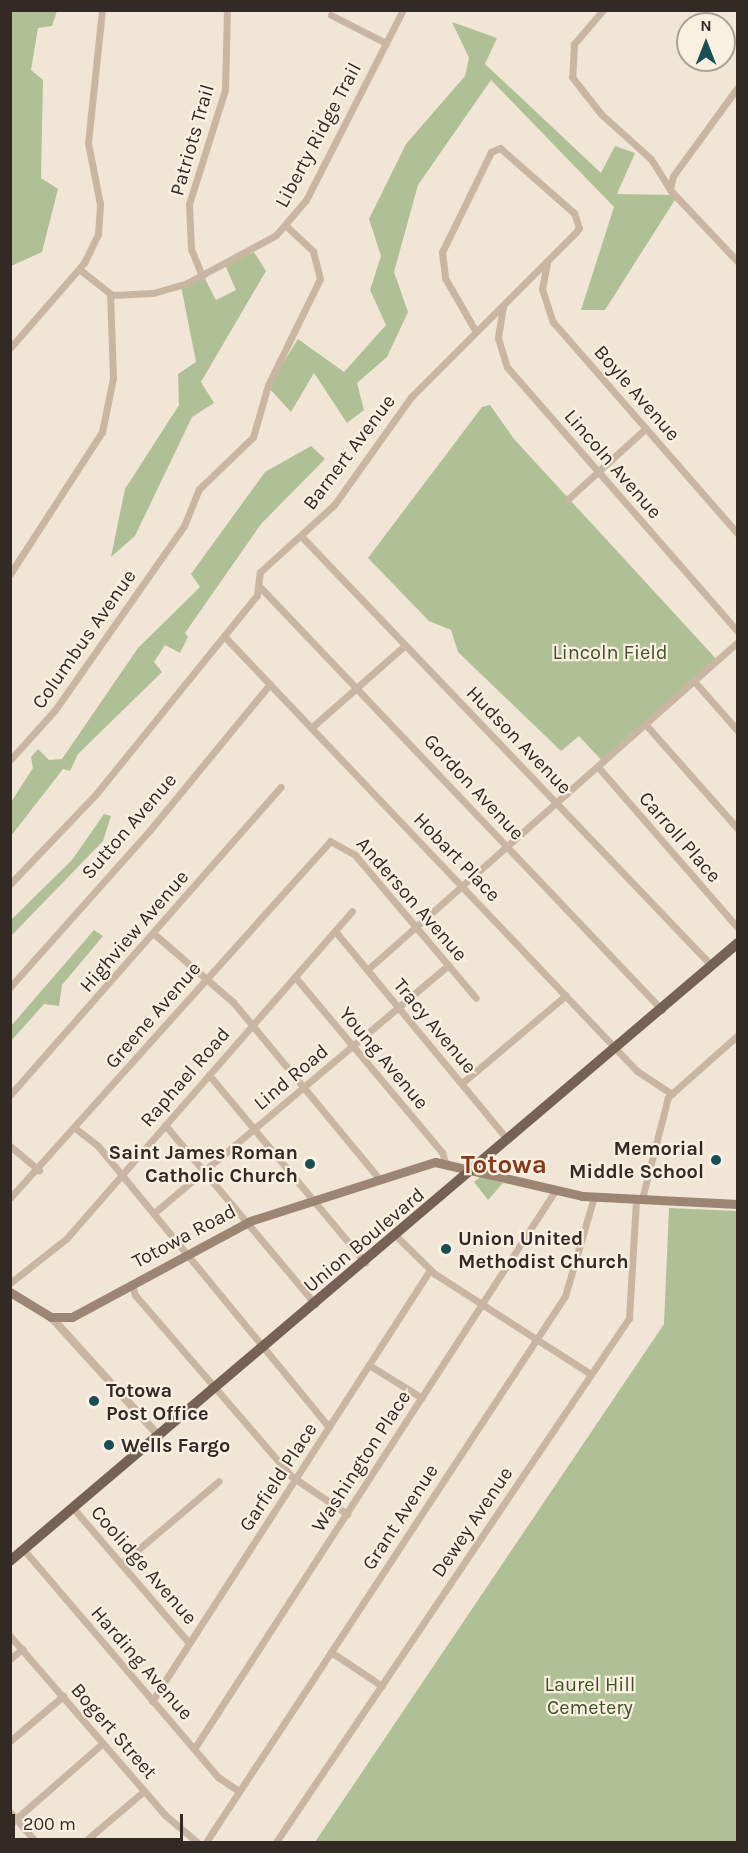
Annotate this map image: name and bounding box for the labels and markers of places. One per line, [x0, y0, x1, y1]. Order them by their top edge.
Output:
place label: Memorial Middle School [569, 1136, 704, 1183]
place label: Saint James Roman Catholic Church [108, 1140, 298, 1187]
marker: Memorial Middle School [709, 1153, 723, 1167]
marker: Saint James Roman Catholic Church [303, 1157, 317, 1171]
place label: Union United Methodist Church [458, 1226, 629, 1273]
marker: Union United Methodist Church [439, 1242, 453, 1256]
place label: Totowa Post Office [106, 1378, 209, 1425]
marker: Totowa Post Office [87, 1394, 101, 1408]
place label: Wells Fargo [121, 1433, 230, 1457]
marker: Wells Fargo [102, 1438, 116, 1452]

